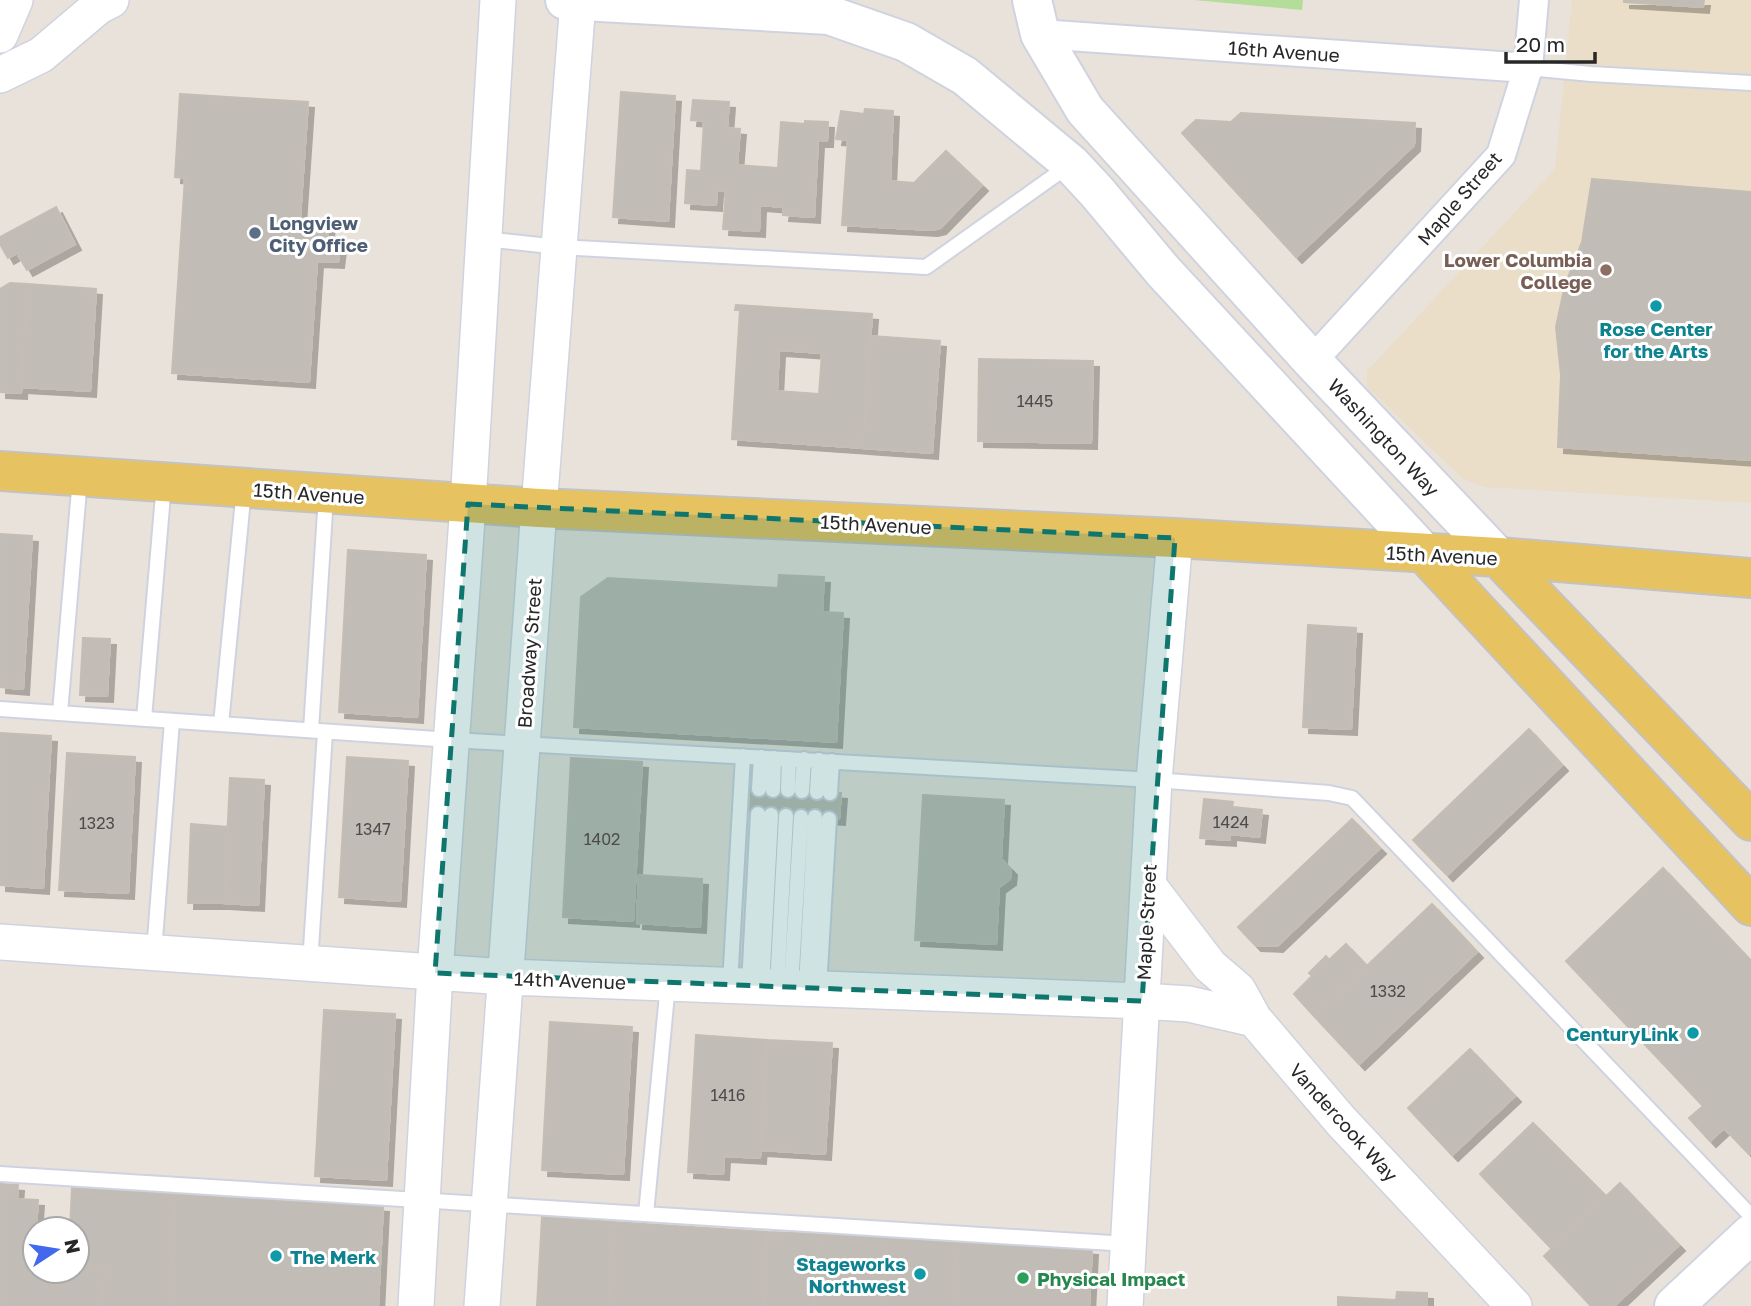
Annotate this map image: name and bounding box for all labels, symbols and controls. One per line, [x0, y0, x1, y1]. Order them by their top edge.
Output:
scale bar [1506, 21, 1595, 65]
text: 20 m [1516, 31, 1565, 57]
street label: 16th Avenue [1227, 36, 1341, 66]
street label: Maple Street [1412, 146, 1506, 250]
place label: Longview City Office [269, 211, 368, 256]
marker: Longview City Office [247, 225, 263, 241]
place label: Lower Columbia College [1444, 248, 1592, 293]
marker: Lower Columbia College [1598, 262, 1614, 278]
marker: Rose Center for the Arts [1648, 298, 1664, 314]
place label: Rose Center for the Arts [1599, 317, 1713, 362]
street label: Washington Way [1324, 373, 1445, 501]
house number: 1445 [1017, 391, 1053, 411]
street label: 15th Avenue [253, 478, 365, 508]
street label: 15th Avenue [820, 510, 932, 538]
street label: 15th Avenue [1386, 541, 1498, 569]
street label: Broadway Street [512, 577, 546, 729]
house number: 1424 [1213, 812, 1249, 832]
house number: 1323 [79, 813, 115, 833]
house number: 1347 [355, 819, 391, 839]
house number: 1402 [584, 829, 620, 849]
street label: Maple Street [1131, 863, 1161, 981]
street label: 14th Avenue [514, 967, 626, 993]
house number: 1332 [1370, 981, 1406, 1001]
place label: CenturyLink [1566, 1022, 1679, 1045]
marker: CenturyLink [1685, 1025, 1701, 1041]
street label: Vandercook Way [1285, 1058, 1403, 1186]
house number: 1416 [711, 1085, 745, 1105]
north arrow [21, 1215, 91, 1285]
text: N [60, 1237, 86, 1256]
place label: The Merk [290, 1245, 376, 1268]
marker: The Merk [268, 1248, 284, 1264]
place label: Stageworks Northwest [796, 1252, 906, 1297]
marker: Stageworks Northwest [912, 1266, 928, 1282]
place label: Physical Impact [1037, 1267, 1186, 1290]
marker: Physical Impact [1015, 1270, 1031, 1286]

